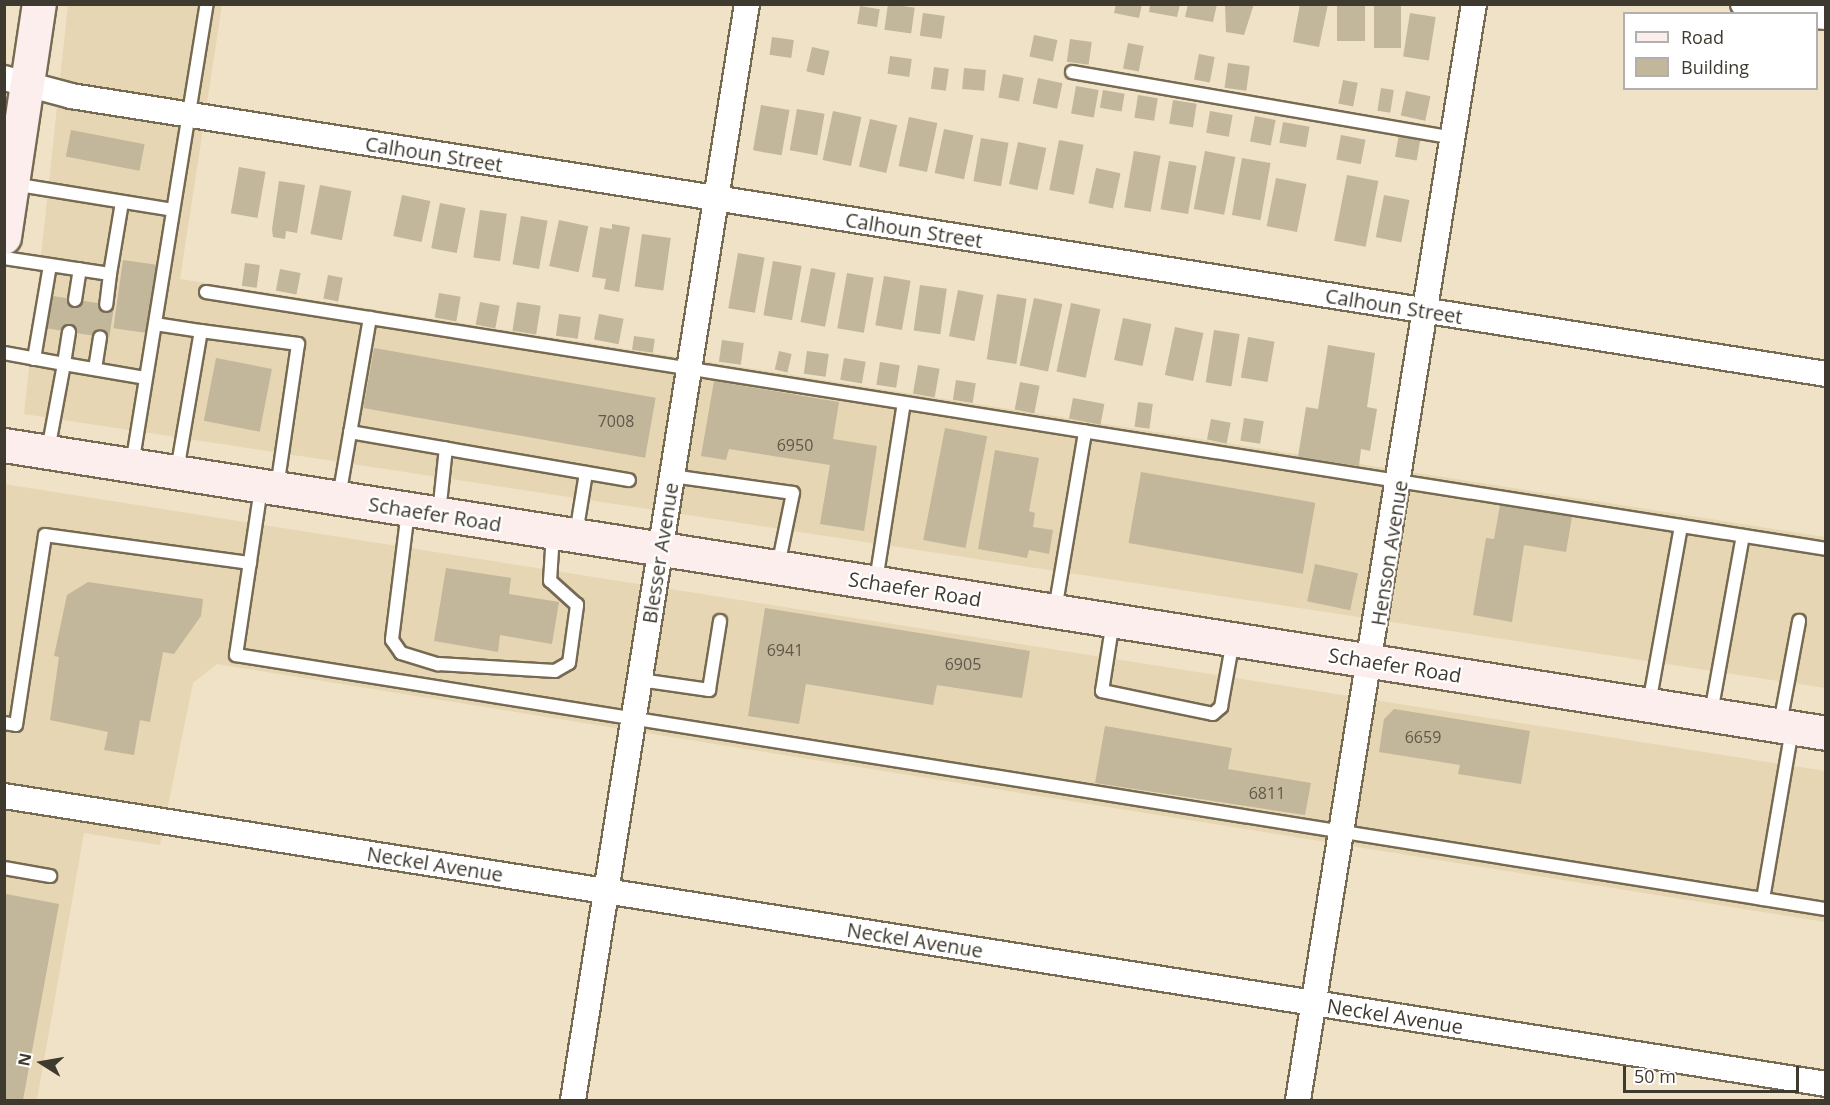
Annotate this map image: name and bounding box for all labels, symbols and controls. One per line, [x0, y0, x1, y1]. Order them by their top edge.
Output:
legend [1623, 12, 1818, 90]
text: Road [1681, 25, 1724, 49]
text: Building [1681, 55, 1749, 79]
street label: Calhoun Street [364, 131, 504, 177]
street label: Calhoun Street [844, 207, 984, 253]
street label: Calhoun Street [1324, 283, 1464, 329]
house number: 7008 [598, 411, 634, 431]
house number: 6950 [777, 435, 813, 455]
street label: Henson Avenue [1366, 479, 1412, 627]
street label: Blesser Avenue [637, 481, 683, 625]
street label: Schaefer Road [367, 492, 503, 536]
street label: Schaefer Road [847, 567, 983, 611]
house number: 6941 [767, 640, 803, 660]
street label: Schaefer Road [1327, 643, 1463, 687]
house number: 6905 [945, 654, 981, 674]
house number: 6659 [1405, 727, 1441, 747]
house number: 6811 [1249, 783, 1285, 803]
street label: Neckel Avenue [365, 841, 505, 887]
street label: Neckel Avenue [845, 917, 985, 963]
street label: Neckel Avenue [1325, 993, 1465, 1039]
north arrow [12, 1033, 72, 1093]
text: N [12, 1051, 36, 1068]
scale bar [1626, 1054, 1802, 1092]
text: 50 m [1634, 1064, 1676, 1088]

